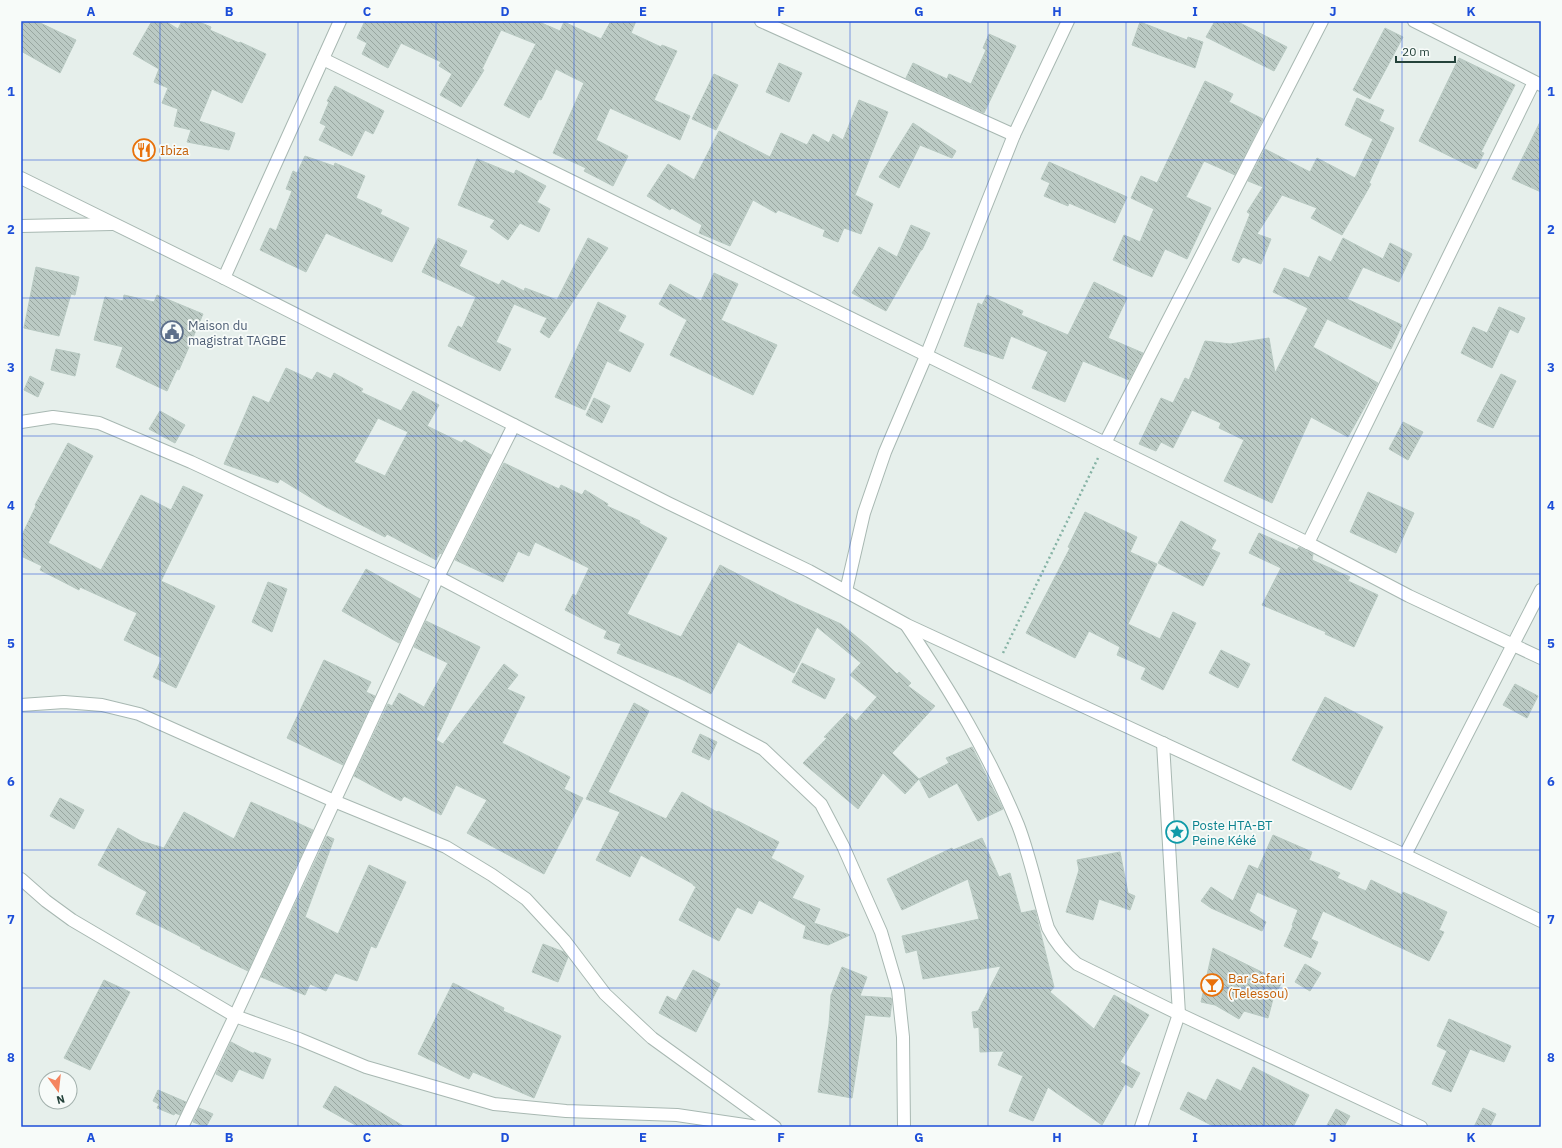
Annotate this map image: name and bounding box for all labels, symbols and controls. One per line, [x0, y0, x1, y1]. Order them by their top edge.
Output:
text: A [87, 3, 96, 20]
text: B [225, 3, 234, 20]
text: C [363, 3, 372, 20]
text: D [500, 3, 510, 20]
text: E [639, 3, 647, 20]
text: F [777, 3, 785, 20]
text: G [914, 3, 924, 20]
text: H [1052, 3, 1062, 20]
text: I [1192, 3, 1198, 20]
text: J [1329, 3, 1337, 20]
text: K [1466, 3, 1476, 20]
scale bar [1396, 38, 1455, 64]
text: 20 m [1402, 44, 1430, 59]
text: 1 [7, 83, 15, 100]
text: 1 [1547, 83, 1555, 100]
restaurant icon: Ibiza [131, 137, 157, 163]
place label: Ibiza [160, 142, 189, 159]
text: 2 [7, 221, 15, 238]
text: 2 [1547, 221, 1555, 238]
place label: Maison du magistrat TAGBE [188, 317, 286, 349]
public building icon: Maison du magistrat TAGBE [159, 319, 185, 345]
text: 3 [7, 359, 15, 376]
text: 3 [1547, 359, 1555, 376]
text: 4 [7, 497, 15, 514]
text: 4 [1547, 497, 1555, 514]
text: 5 [7, 635, 15, 652]
text: 5 [1547, 635, 1555, 652]
text: 6 [7, 773, 15, 790]
text: 6 [1547, 773, 1555, 790]
place label: Poste HTA-BT Peine Kéké [1192, 817, 1273, 849]
place icon: Poste HTA-BT Peine Kéké [1164, 819, 1190, 845]
text: 7 [7, 911, 15, 928]
text: 7 [1547, 911, 1555, 928]
place label: Bar Safari (Telessou) [1228, 970, 1289, 1002]
bar icon: Bar Safari (Telessou) [1199, 972, 1225, 998]
text: 8 [7, 1049, 15, 1066]
text: 8 [1547, 1049, 1555, 1066]
north arrow [38, 1070, 78, 1110]
text: N [55, 1092, 66, 1107]
text: A [87, 1129, 96, 1146]
text: B [225, 1129, 234, 1146]
text: C [363, 1129, 372, 1146]
text: D [500, 1129, 510, 1146]
text: E [639, 1129, 647, 1146]
text: F [777, 1129, 785, 1146]
text: G [914, 1129, 924, 1146]
text: H [1052, 1129, 1062, 1146]
text: I [1192, 1129, 1198, 1146]
text: J [1329, 1129, 1337, 1146]
text: K [1466, 1129, 1476, 1146]

